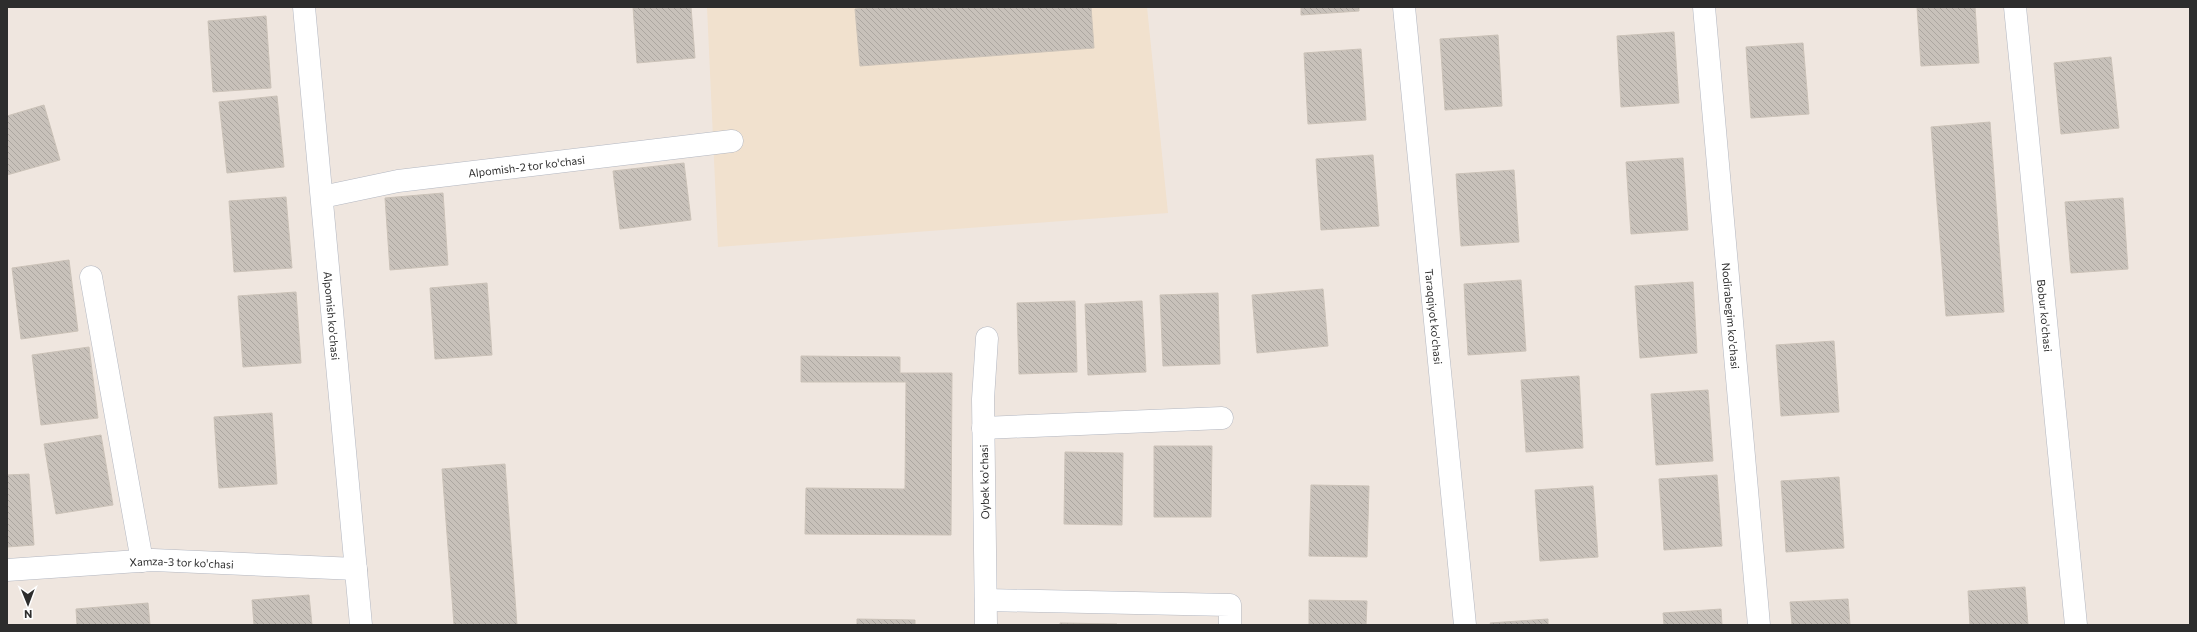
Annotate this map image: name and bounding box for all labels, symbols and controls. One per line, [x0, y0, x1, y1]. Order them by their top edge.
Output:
street label: Alpomish-2 tor ko'chasi [467, 152, 586, 179]
street label: Nodirabegim ko'chasi [1720, 262, 1743, 370]
street label: Taraqqiyot ko'chasi [1423, 268, 1446, 365]
street label: Alpomish ko'chasi [322, 271, 343, 361]
street label: Bobur ko'chasi [2035, 279, 2056, 353]
street label: Oybek ko'chasi [977, 444, 991, 520]
street label: Xamza-3 tor ko'chasi [129, 553, 234, 570]
north arrow [8, 584, 48, 624]
text: N [24, 608, 32, 621]

